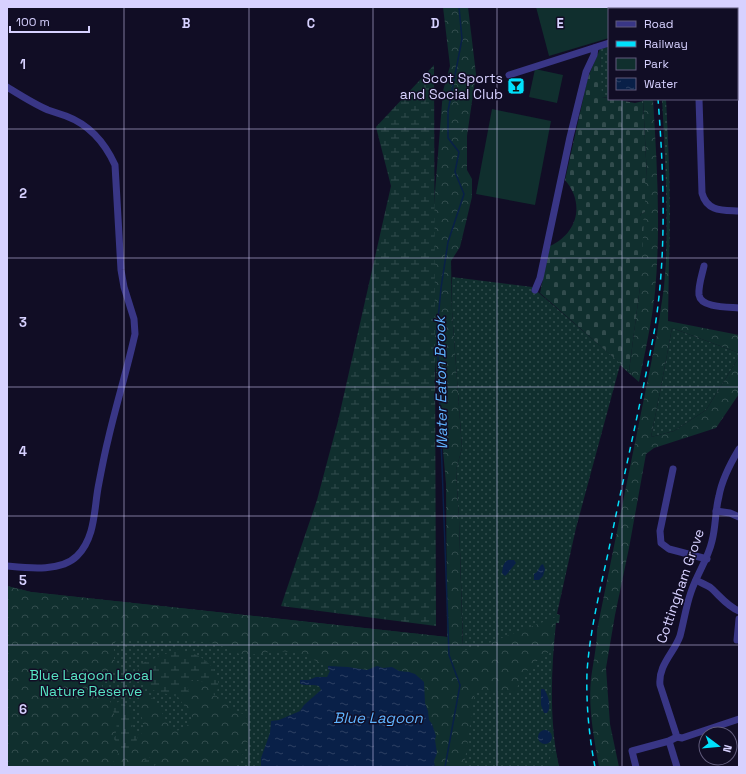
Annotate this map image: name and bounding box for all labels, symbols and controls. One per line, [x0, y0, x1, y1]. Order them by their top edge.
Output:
scale bar [10, 8, 89, 34]
legend [608, 8, 738, 100]
text: 100 m [16, 14, 50, 30]
text: B [182, 15, 191, 32]
text: C [307, 15, 315, 32]
text: D [431, 15, 440, 32]
text: E [556, 15, 564, 32]
text: Road [644, 16, 673, 32]
text: Railway [644, 36, 688, 52]
text: 1 [20, 56, 26, 73]
text: Park [644, 56, 669, 72]
place label: Scot Sports and Social Club [400, 69, 503, 103]
bar icon: Scot Sports and Social Club [506, 76, 526, 96]
text: Water [644, 76, 678, 92]
text: 2 [19, 185, 27, 202]
text: 3 [19, 314, 27, 331]
water label: Water Eaton Brook [430, 314, 451, 450]
text: 4 [19, 443, 27, 460]
street label: Cottingham Grove [652, 526, 708, 646]
text: 5 [19, 572, 27, 589]
park label: Blue Lagoon Local Nature Reserve [29, 666, 153, 700]
text: 6 [19, 701, 27, 718]
water label: Blue Lagoon [333, 708, 424, 727]
north arrow [698, 726, 738, 766]
text: N [720, 743, 735, 754]

